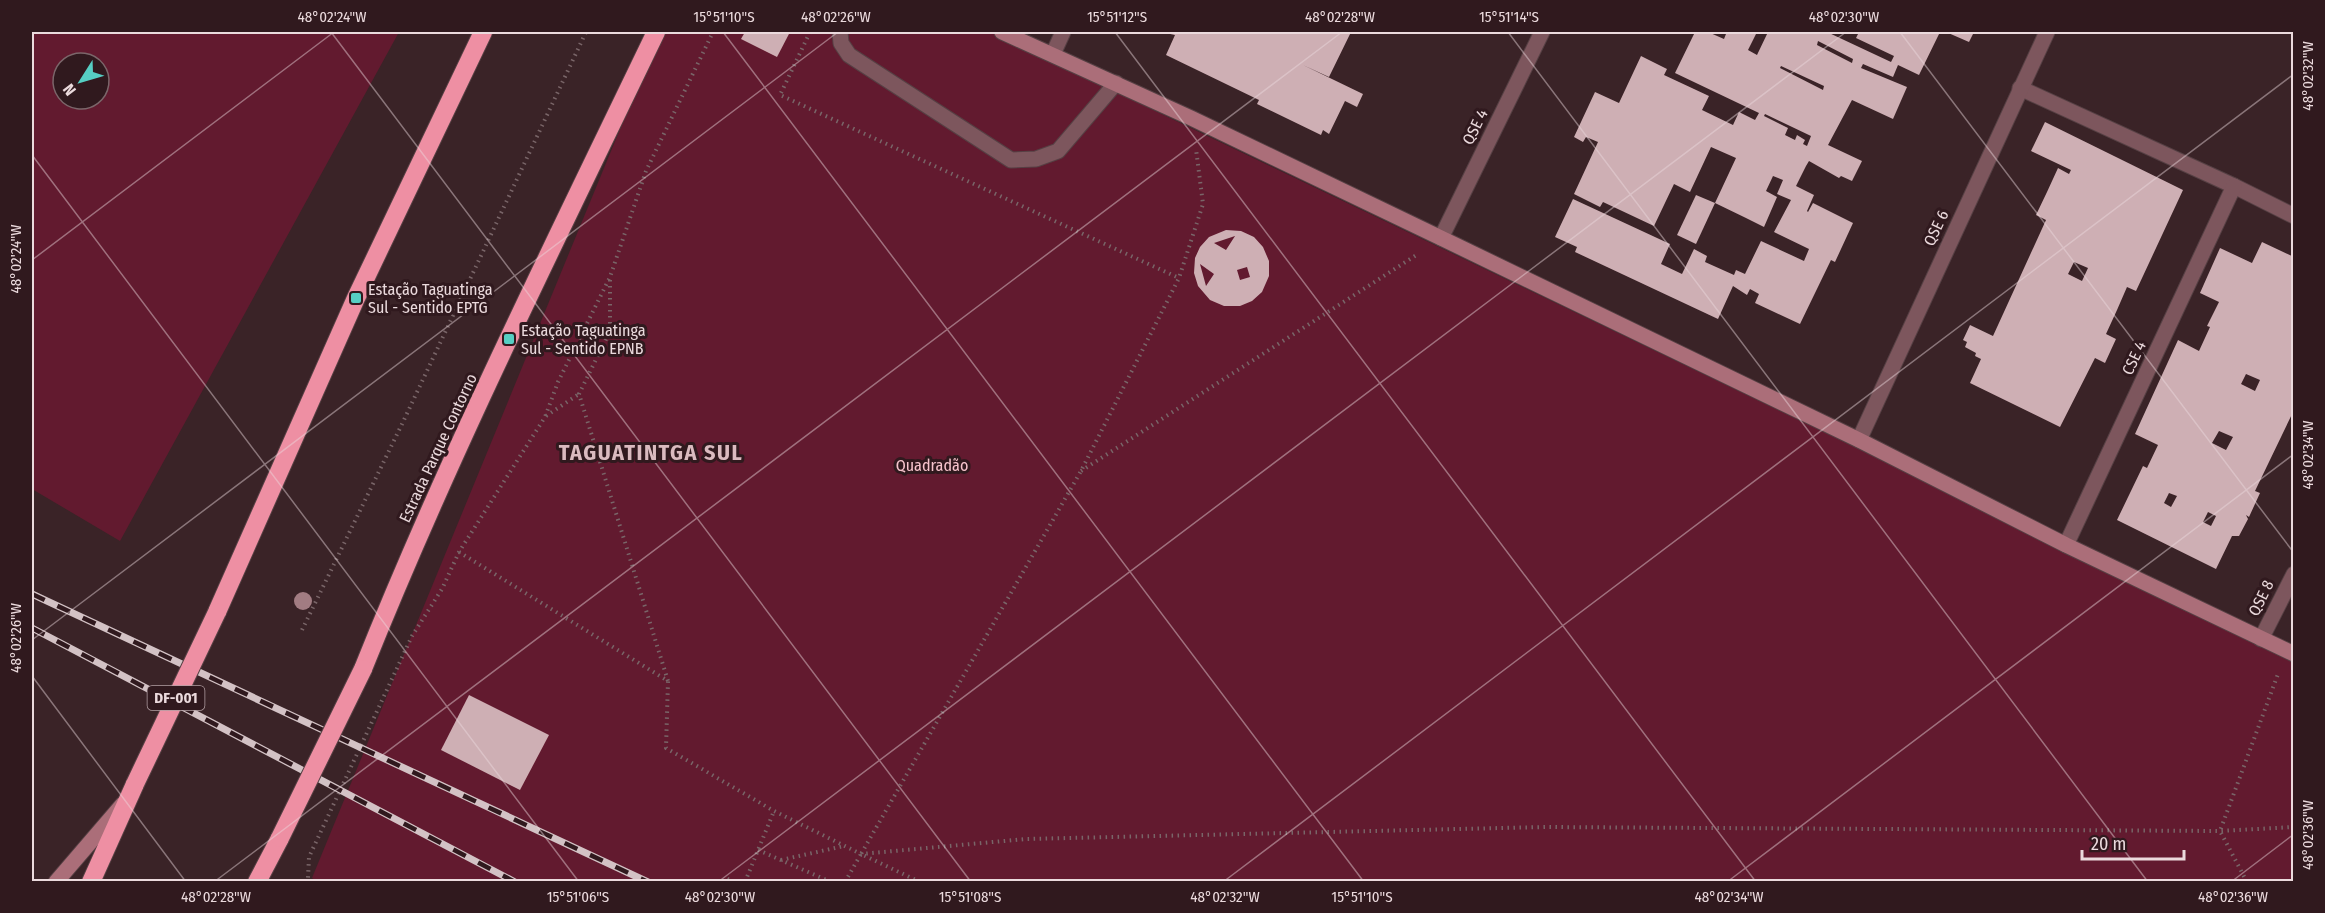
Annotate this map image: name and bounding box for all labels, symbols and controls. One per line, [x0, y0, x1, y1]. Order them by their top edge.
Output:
text: 48°02'24"W [298, 8, 366, 26]
text: 15°51'10"S [693, 8, 755, 26]
text: 48°02'26"W [801, 8, 871, 26]
text: 15°51'12"S [1087, 8, 1147, 26]
text: 48°02'28"W [1305, 8, 1375, 26]
text: 15°51'14"S [1479, 8, 1539, 26]
text: 48°02'30"W [1809, 8, 1879, 26]
text: 48°02'32"W [2299, 41, 2317, 111]
north arrow [51, 51, 111, 111]
text: N [59, 80, 80, 99]
street label: QSE 4 [1458, 106, 1492, 148]
street label: QSE 6 [1920, 207, 1952, 249]
text: 48°02'24"W [7, 225, 25, 293]
place label: Estação Taguatinga Sul - Sentido EPTG [368, 280, 493, 317]
marker: Estação Taguatinga Sul - Sentido EPTG [349, 291, 363, 305]
place label: Estação Taguatinga Sul - Sentido EPNB [521, 321, 646, 358]
marker: Estação Taguatinga Sul - Sentido EPNB [502, 332, 516, 346]
street label: CSE 4 [2118, 338, 2150, 378]
street label: Estrada Parque Contorno [395, 370, 481, 526]
text: 48°02'34"W [2299, 420, 2317, 490]
district label: TAGUATINTGA SUL [559, 439, 743, 466]
park label: Quadradão [896, 456, 968, 475]
street label: QSE 8 [2244, 577, 2278, 619]
text: 48°02'26"W [7, 603, 25, 673]
road number: DF-001 [148, 686, 204, 710]
text: 48°02'36"W [2299, 800, 2317, 870]
scale bar [2082, 823, 2184, 861]
text: 20 m [2091, 833, 2126, 855]
text: 48°02'28"W [181, 888, 251, 906]
text: 15°51'06"S [547, 888, 609, 906]
text: 48°02'30"W [685, 888, 755, 906]
text: 15°51'08"S [939, 888, 1001, 906]
text: 48°02'32"W [1190, 888, 1260, 906]
text: 15°51'10"S [1331, 888, 1393, 906]
text: 48°02'34"W [1694, 888, 1764, 906]
text: 48°02'36"W [2198, 888, 2268, 906]

